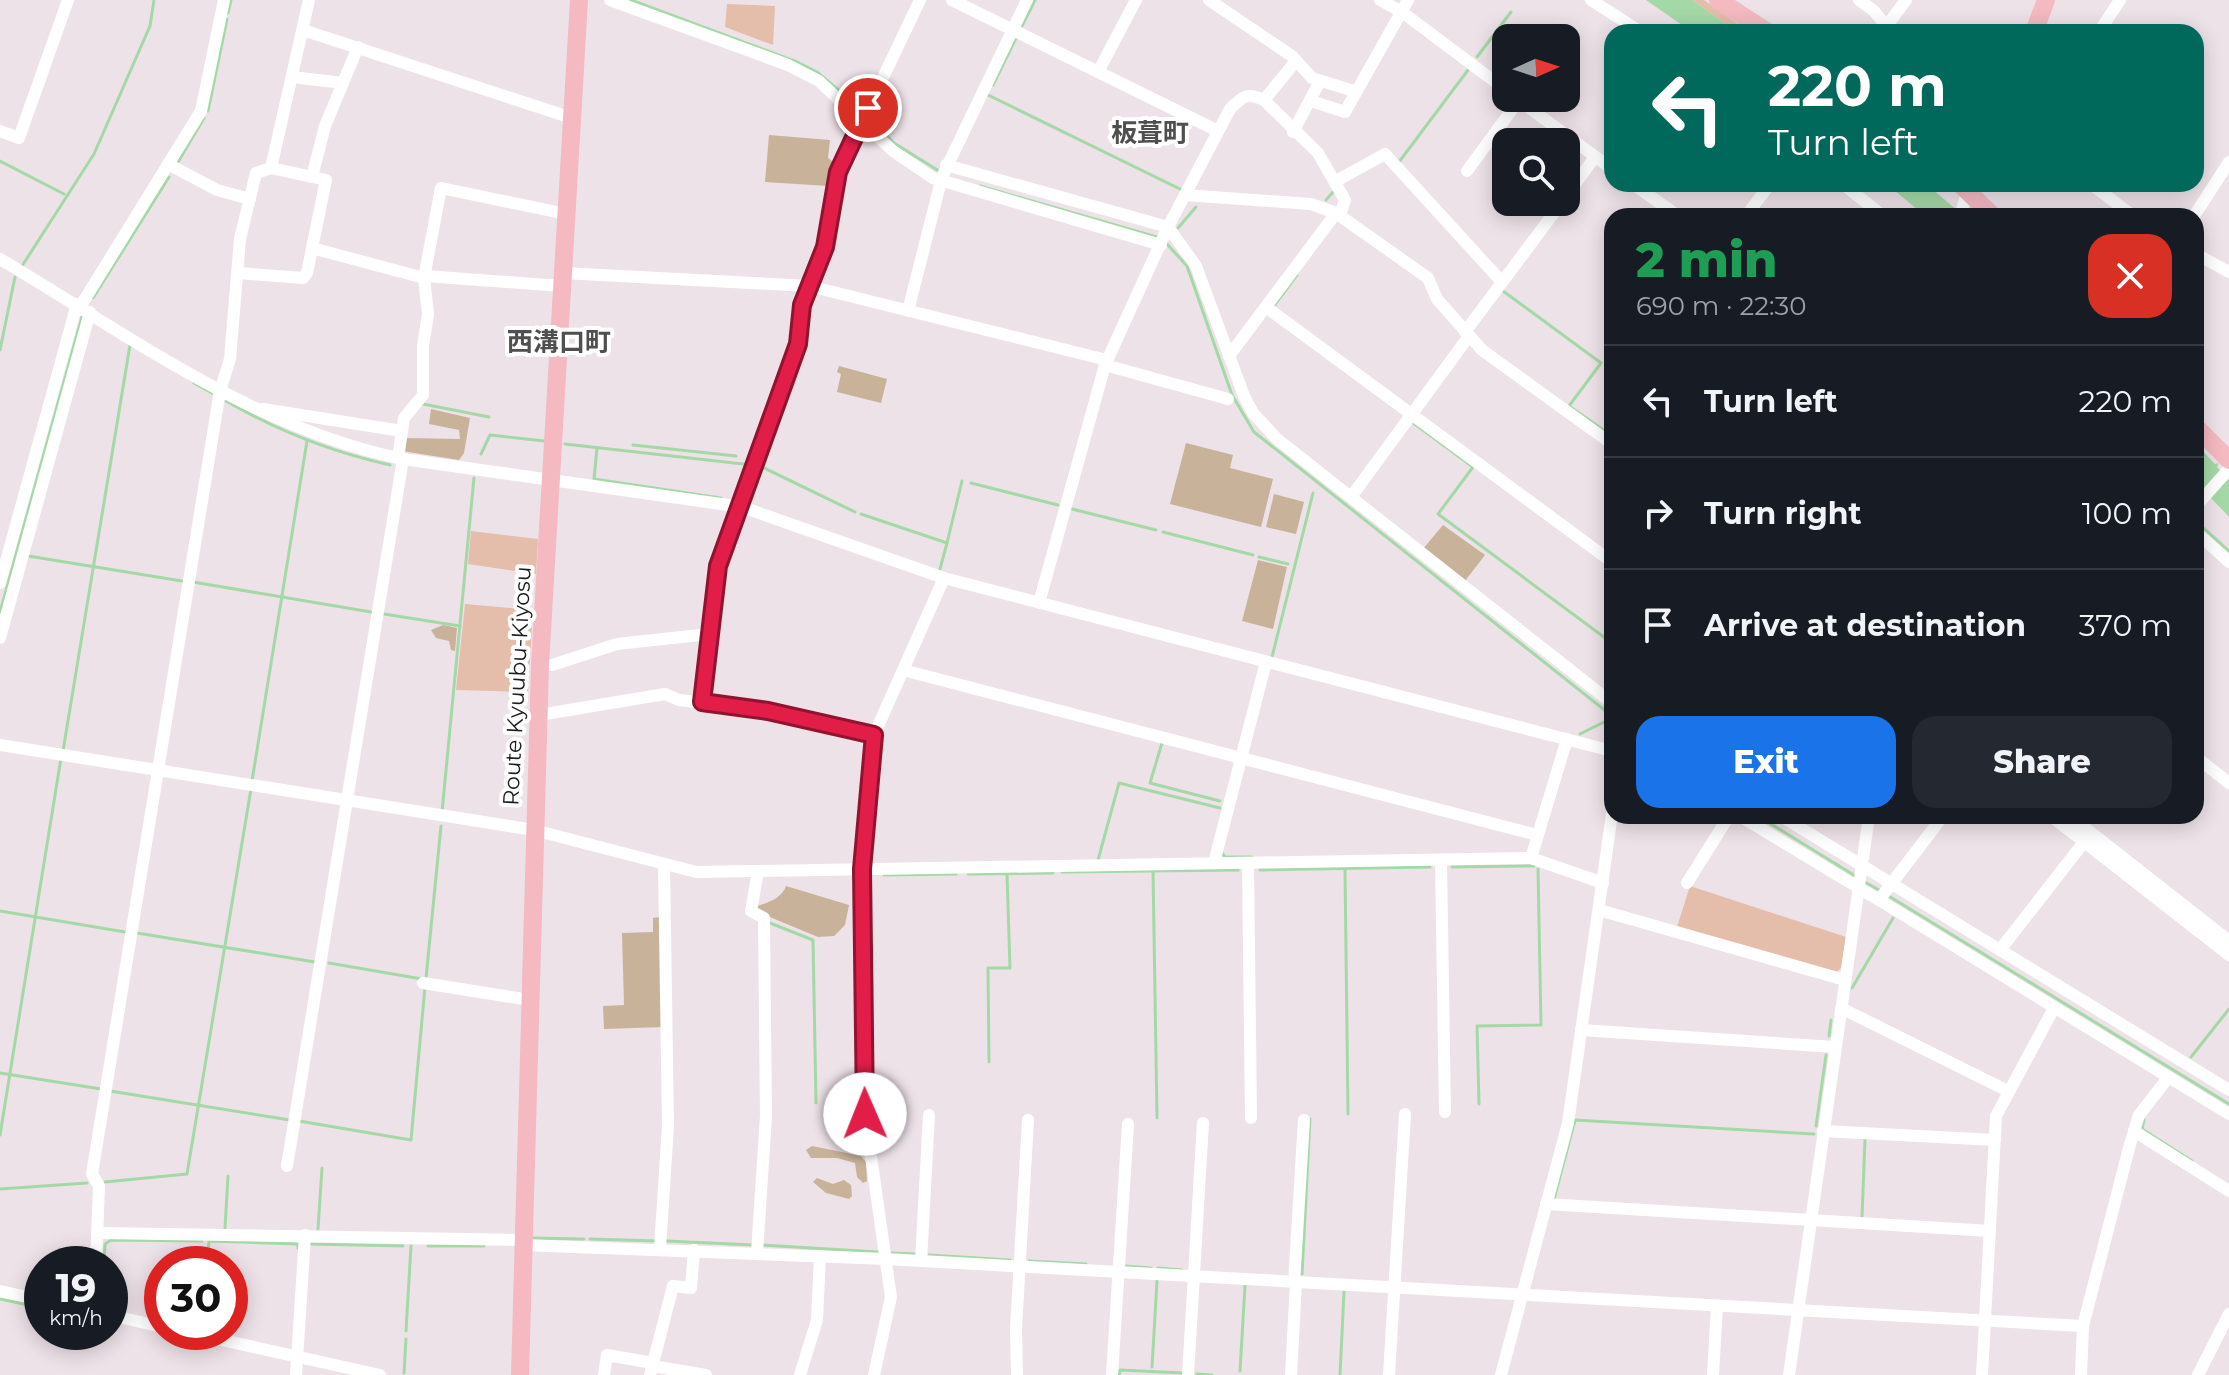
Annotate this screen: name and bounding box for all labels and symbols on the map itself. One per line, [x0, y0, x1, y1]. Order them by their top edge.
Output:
north arrow [1492, 24, 1580, 112]
pin [834, 74, 902, 142]
district label: 板葺町 [1111, 117, 1189, 149]
district label: 西溝口町 [507, 326, 611, 358]
street label: Route Kyuubu-Kiyosu [497, 566, 537, 806]
position arrow [823, 1072, 907, 1156]
speed limit sign: 30 [144, 1246, 248, 1350]

